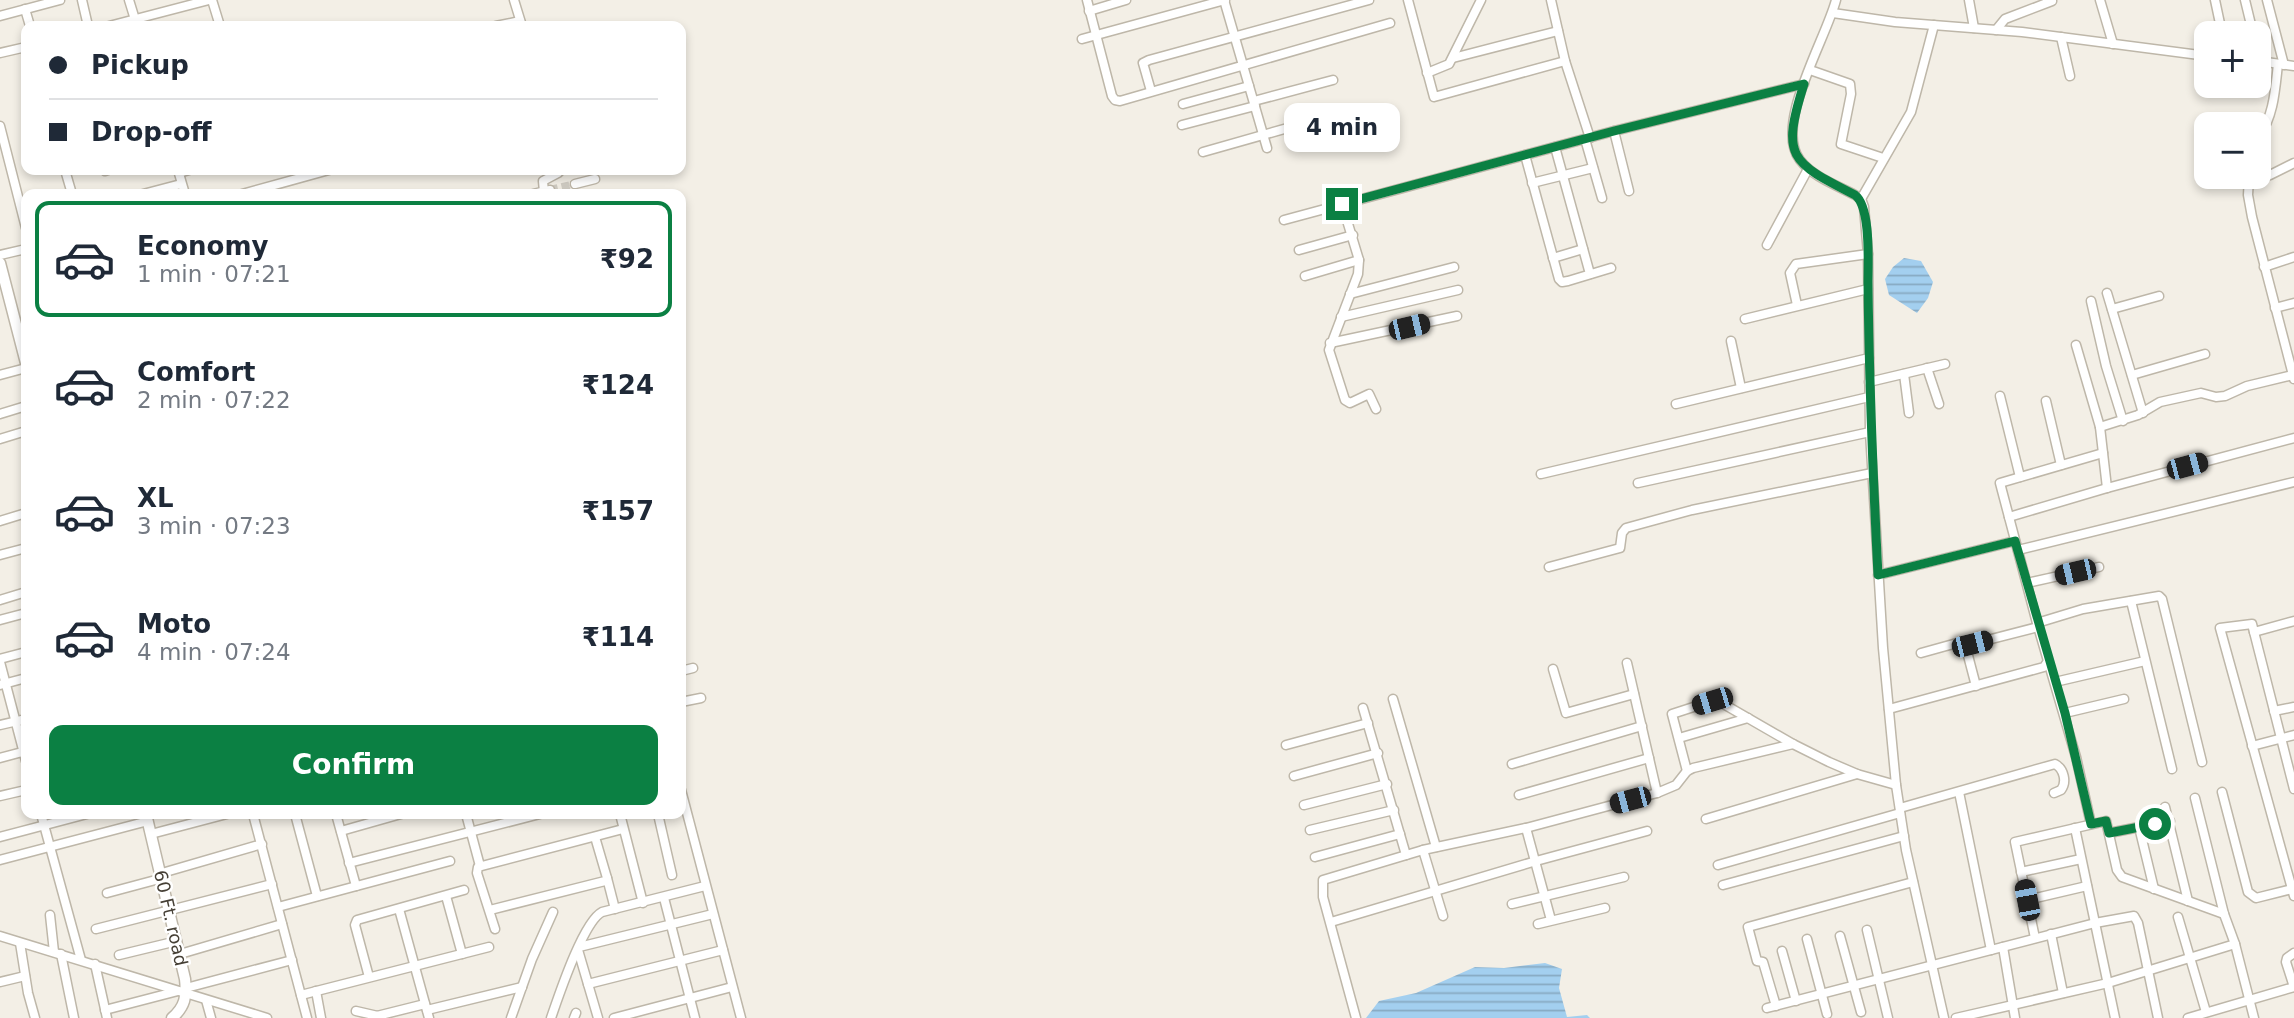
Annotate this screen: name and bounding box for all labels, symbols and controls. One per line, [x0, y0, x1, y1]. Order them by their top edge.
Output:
map controls [2194, 21, 2271, 189]
button: + [2194, 21, 2271, 98]
text: Pickup [91, 50, 189, 80]
callout: 4 min [1284, 102, 1400, 152]
button: − [2194, 112, 2271, 189]
text: 4 min [1306, 114, 1378, 140]
text: Drop-off [91, 117, 212, 147]
route end [1326, 188, 1358, 220]
icon: car [53, 228, 116, 291]
text: Economy [137, 231, 268, 261]
text: ₹92 [600, 244, 654, 274]
text: 1 min · 07:21 [137, 261, 291, 287]
car [1387, 312, 1432, 342]
icon: car [53, 354, 116, 417]
text: Comfort [137, 357, 255, 387]
text: ₹124 [582, 370, 654, 400]
text: 2 min · 07:22 [137, 387, 291, 413]
car [2164, 450, 2211, 482]
icon: car [53, 480, 116, 543]
text: XL [137, 483, 174, 513]
text: ₹157 [582, 496, 654, 526]
text: 3 min · 07:23 [137, 513, 291, 539]
car [2053, 557, 2098, 587]
icon: car [53, 606, 116, 669]
text: Moto [137, 609, 211, 639]
text: ₹114 [582, 622, 654, 652]
car [1950, 629, 1995, 659]
text: 4 min · 07:24 [137, 639, 291, 665]
car [1689, 685, 1736, 717]
button: Confirm [49, 725, 658, 805]
car [1607, 784, 1654, 816]
route start [2139, 808, 2171, 840]
street label: 60 Ft. road [150, 868, 192, 968]
car [2013, 877, 2042, 923]

